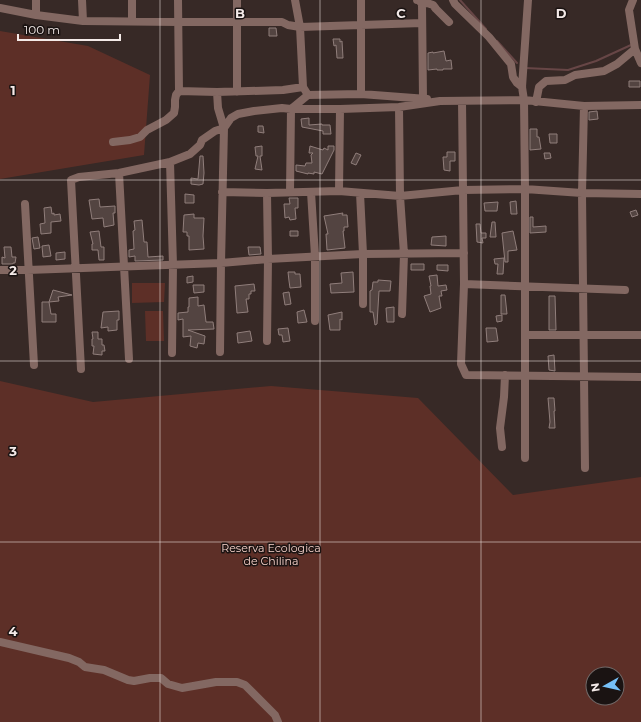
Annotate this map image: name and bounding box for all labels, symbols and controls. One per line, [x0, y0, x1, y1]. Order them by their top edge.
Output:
text: B [235, 5, 245, 21]
text: C [396, 5, 406, 21]
text: D [556, 5, 567, 21]
scale bar [18, 16, 120, 42]
text: 100 m [24, 22, 60, 37]
text: 1 [10, 82, 16, 98]
text: 2 [9, 262, 17, 278]
text: 3 [8, 443, 17, 459]
park label: Reserva Ecologica de Chilina [221, 541, 321, 568]
text: 4 [9, 623, 18, 639]
north arrow [585, 666, 625, 706]
text: N [588, 682, 603, 693]

